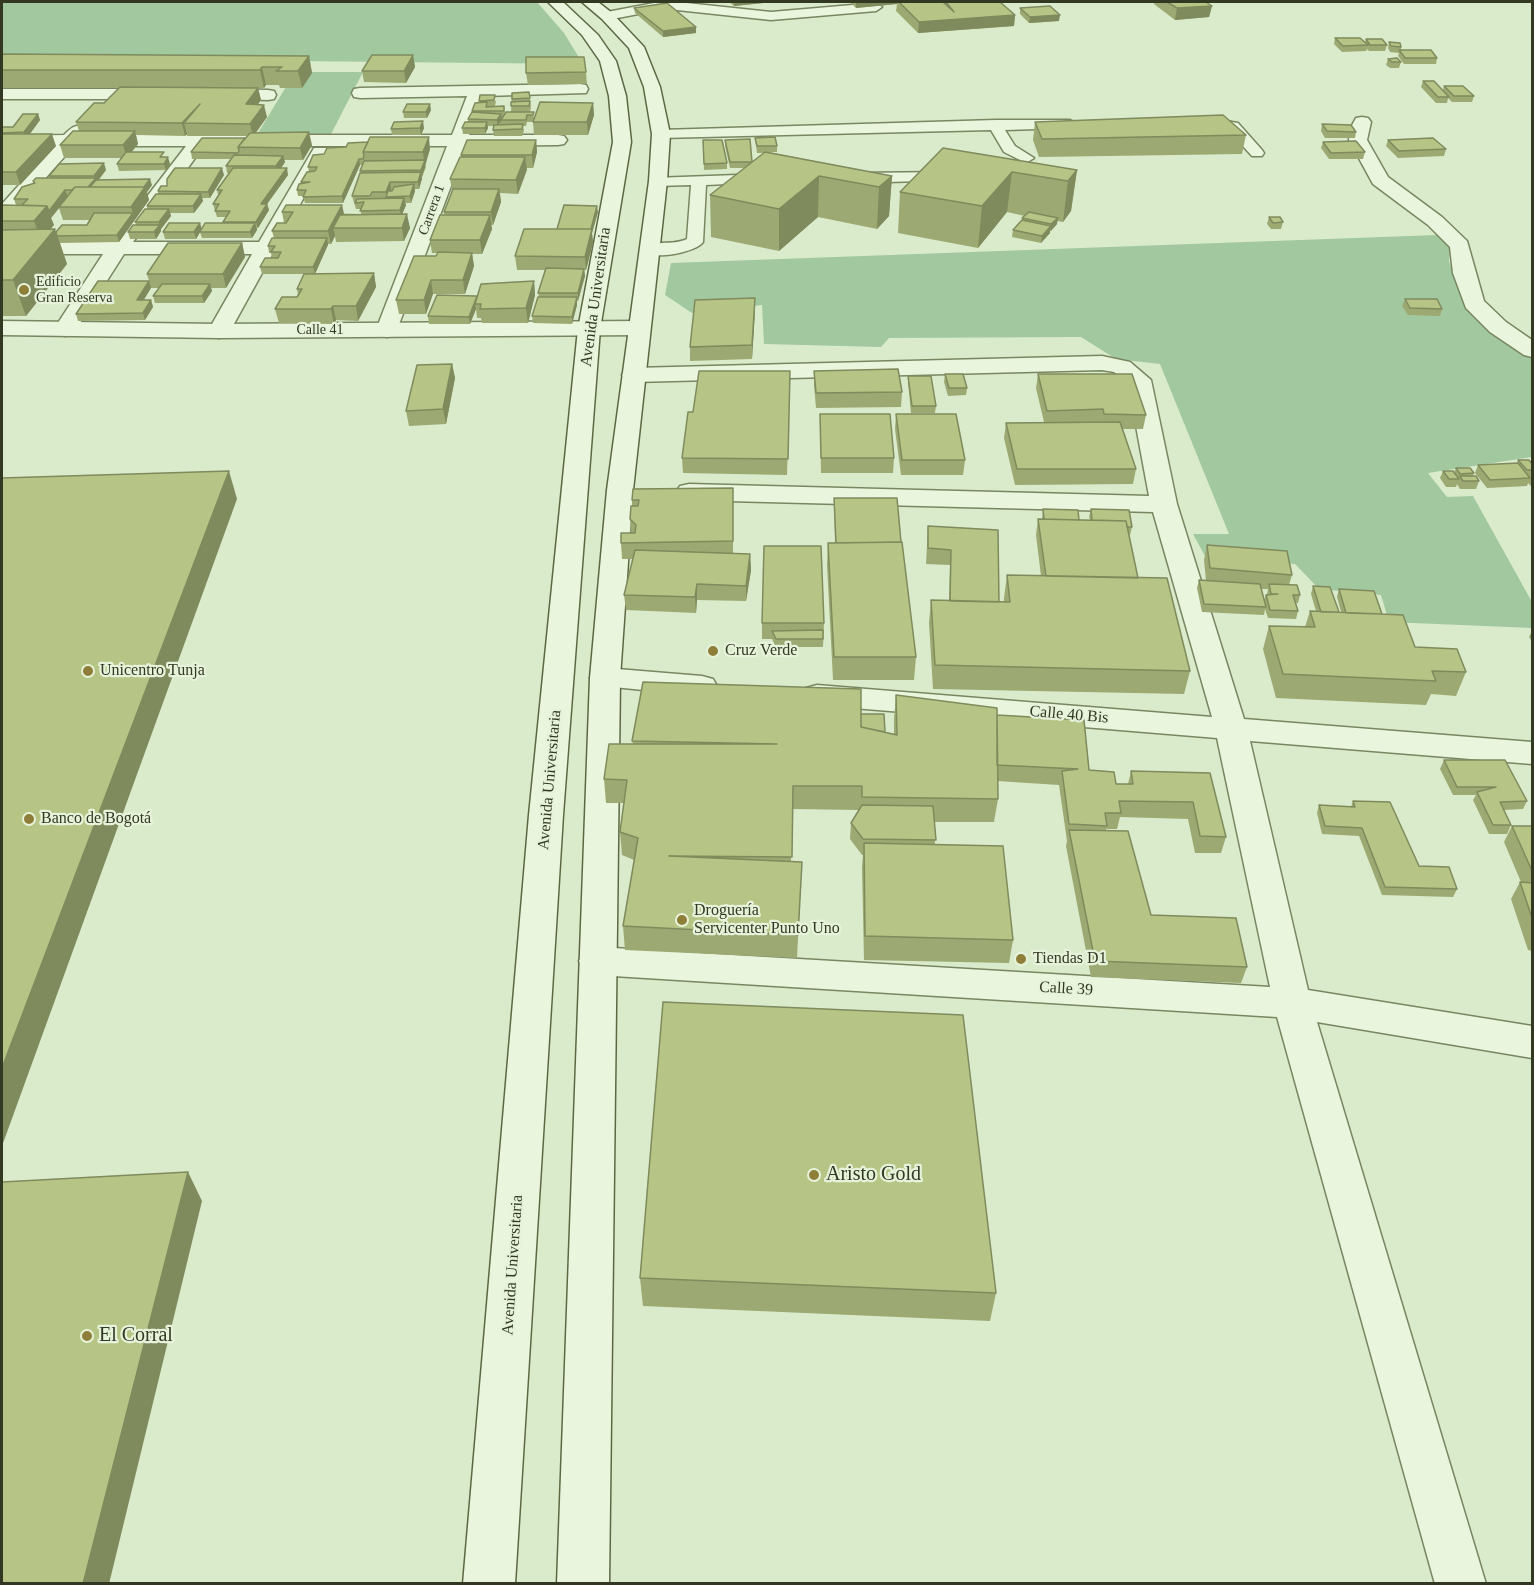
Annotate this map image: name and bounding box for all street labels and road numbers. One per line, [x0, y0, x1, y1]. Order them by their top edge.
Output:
street label: Carrera 1 [415, 182, 449, 238]
street label: Avenida Universitaria [577, 226, 615, 368]
street label: Calle 41 [296, 322, 344, 338]
street label: Calle 40 Bis [1029, 702, 1109, 728]
street label: Avenida Universitaria [534, 709, 566, 851]
street label: Calle 39 [1039, 978, 1093, 1000]
street label: Avenida Universitaria [499, 1194, 527, 1336]

